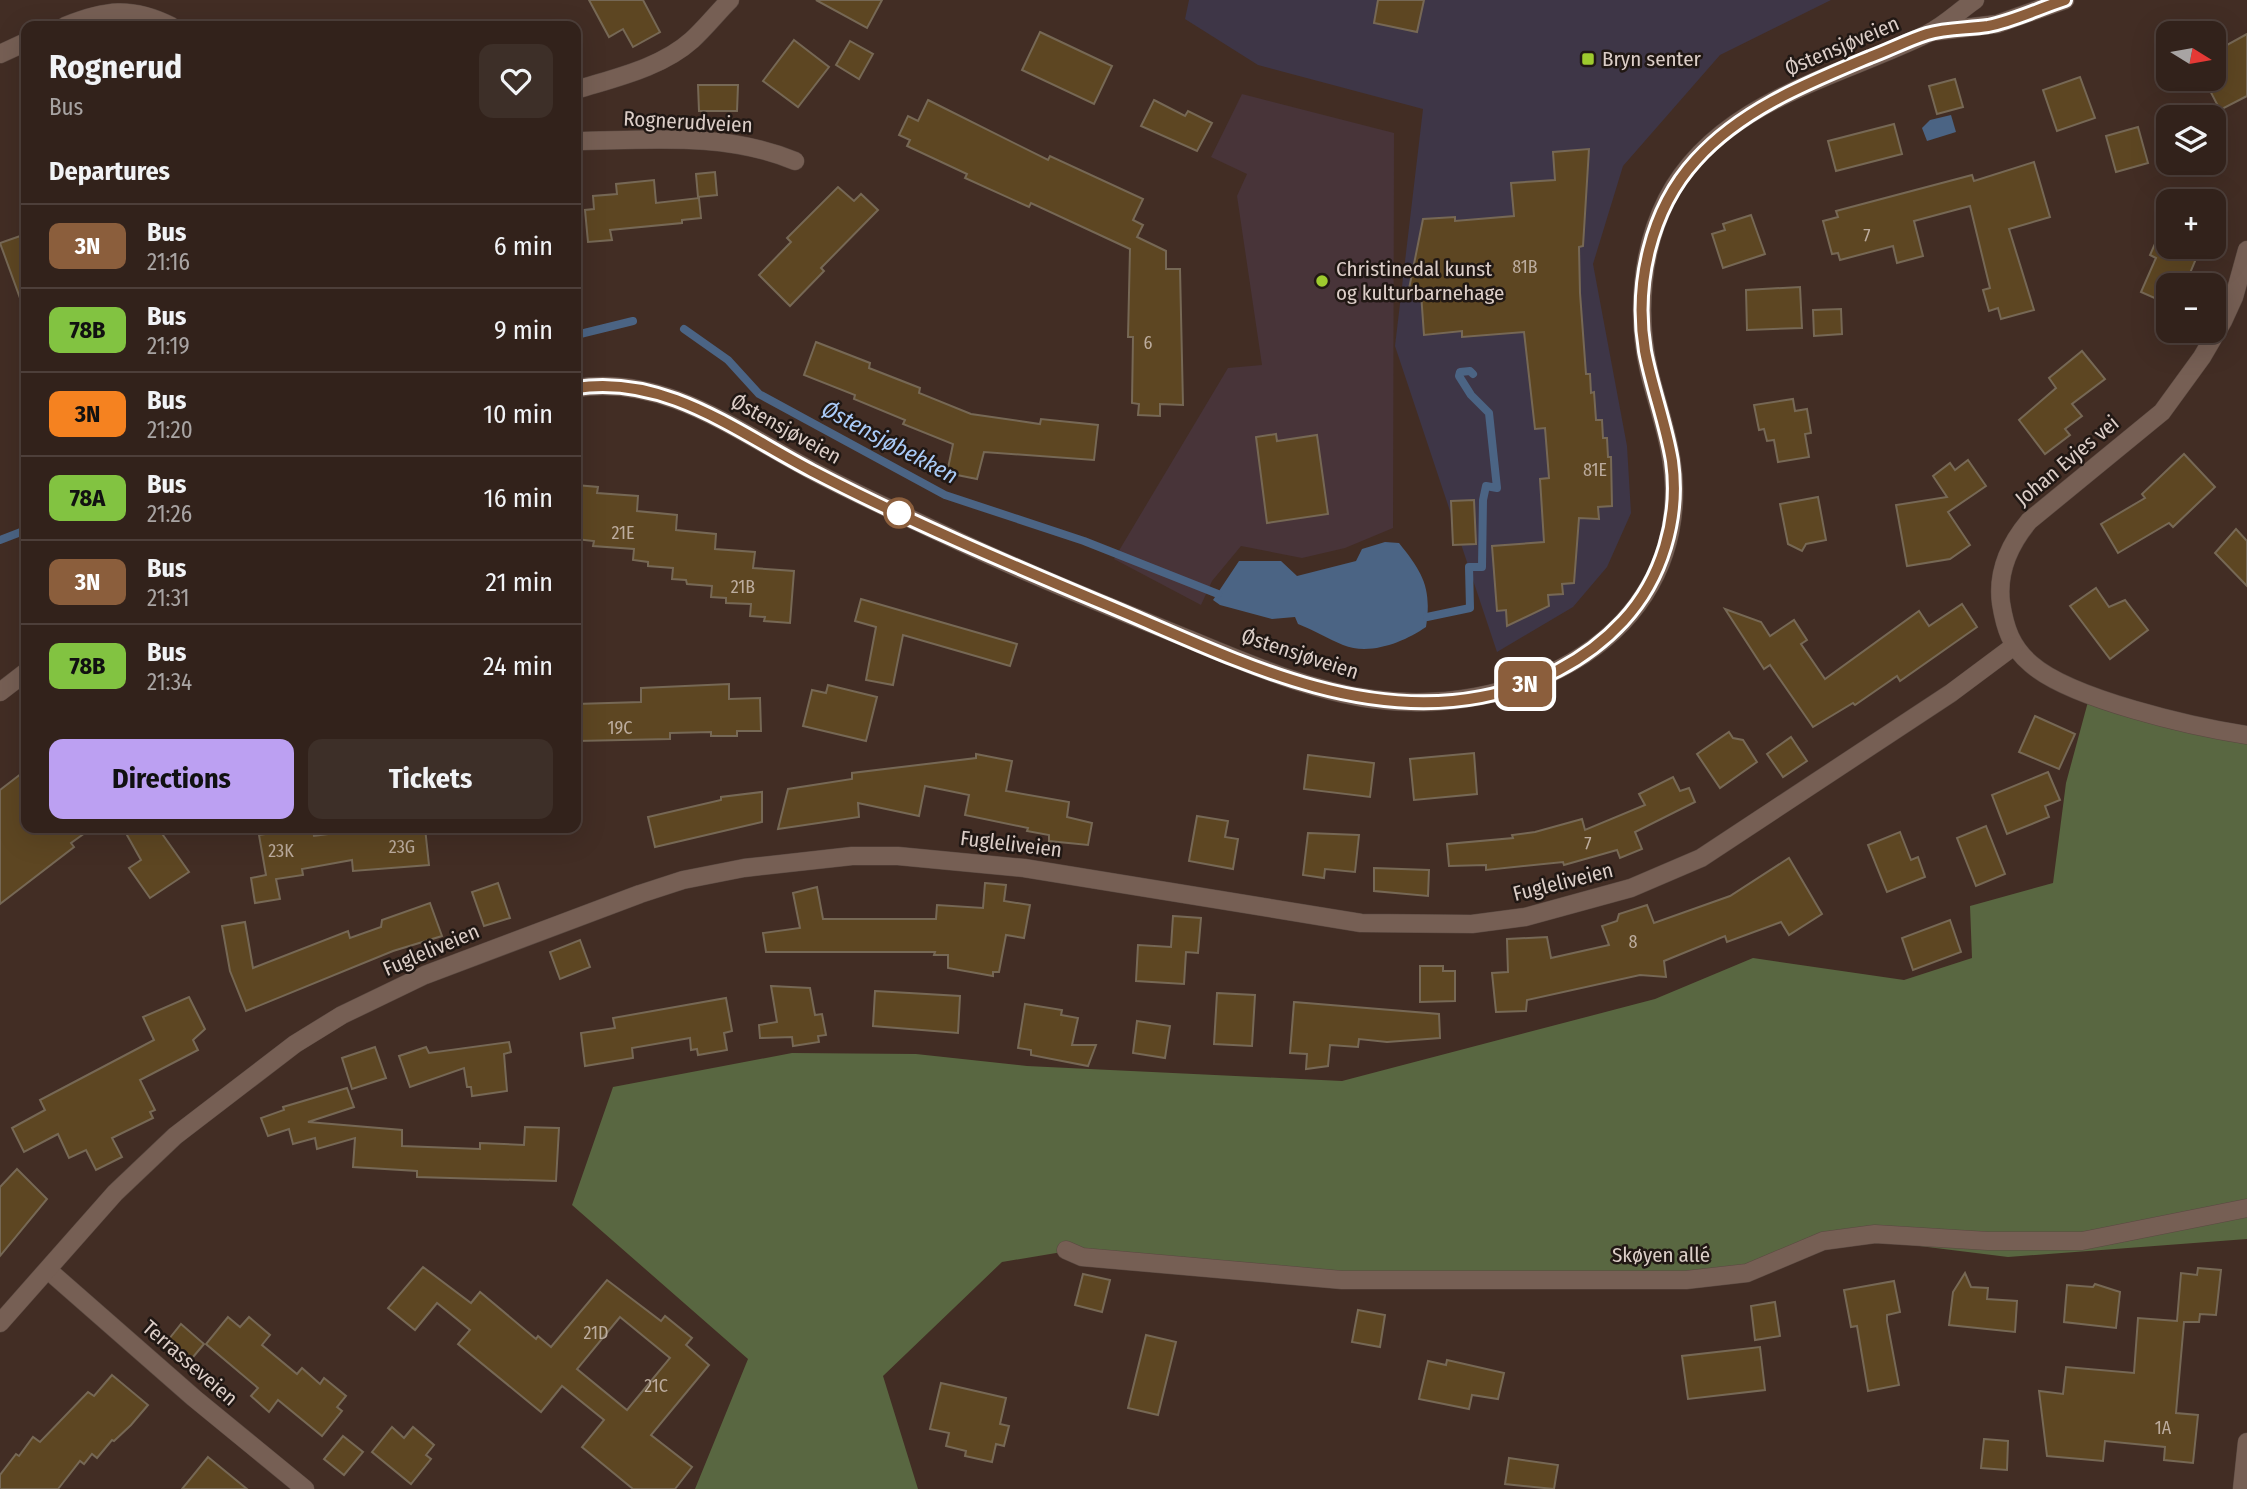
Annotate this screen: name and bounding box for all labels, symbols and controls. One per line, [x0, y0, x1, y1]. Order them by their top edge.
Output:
street label: Østensjøveien [1781, 10, 1903, 82]
north arrow [2156, 21, 2226, 91]
map controls [2156, 21, 2226, 343]
button: heart [479, 44, 553, 118]
place label: Bryn senter [1602, 46, 1702, 72]
text: Rognerud [49, 47, 182, 87]
marker: Bryn senter [1580, 51, 1596, 67]
text: Bus [49, 93, 83, 121]
button: layers [2156, 105, 2226, 175]
street label: Rognerudveien [623, 106, 753, 138]
text: Departures [49, 156, 170, 187]
button: + [2156, 189, 2226, 259]
text: Bus [147, 217, 186, 248]
house number: 7 [1863, 225, 1871, 247]
text: 6 min [494, 231, 553, 262]
text: 3N [75, 232, 100, 260]
text: 21:16 [147, 248, 190, 276]
place label: Christinedal kunst og kulturbarnehage [1336, 256, 1504, 306]
house number: 81B [1512, 256, 1538, 278]
marker: Christinedal kunst og kulturbarnehage [1314, 273, 1330, 289]
button: − [2156, 273, 2226, 343]
text: Bus [147, 301, 186, 332]
text: 9 min [494, 315, 553, 346]
text: 78B [70, 316, 105, 344]
text: 21:19 [147, 332, 190, 360]
house number: 6 [1144, 332, 1153, 354]
text: Bus [147, 385, 186, 416]
street label: Østensjøveien [726, 388, 846, 470]
water label: Østensjøbekken [817, 394, 963, 490]
text: 10 min [483, 399, 553, 430]
text: 3N [75, 400, 100, 428]
street label: Johan Evjes vei [2010, 410, 2124, 512]
text: 21:20 [147, 416, 193, 444]
house number: 81E [1583, 459, 1607, 481]
text: Bus [147, 469, 186, 500]
text: 16 min [484, 483, 553, 514]
text: 78A [70, 484, 105, 512]
unlabelled marker [884, 498, 914, 528]
text: 21:26 [147, 500, 192, 528]
house number: 21E [611, 522, 635, 544]
text: Bus [147, 553, 186, 584]
text: 21 min [486, 567, 553, 598]
text: 3N [75, 568, 100, 596]
house number: 21B [731, 576, 755, 598]
text: 21:31 [147, 584, 189, 612]
street label: Østensjøveien [1238, 623, 1362, 685]
text: Bus [147, 637, 186, 668]
text: 24 min [483, 651, 553, 682]
text: 78B [70, 652, 105, 680]
line badge: 3N [1494, 661, 1556, 707]
text: 21:34 [147, 668, 192, 696]
text: 3N [1512, 670, 1538, 698]
house number: 19C [608, 717, 632, 739]
button: Directions [49, 739, 294, 819]
button: Tickets [308, 739, 553, 819]
street label: Fugleliveien [959, 825, 1063, 863]
house number: 7 [1584, 833, 1592, 855]
house number: 23G [389, 836, 415, 858]
house number: 23K [268, 840, 294, 862]
street label: Fugleliveien [1510, 857, 1616, 907]
street label: Fugleliveien [379, 918, 483, 982]
house number: 8 [1629, 931, 1638, 953]
street label: Skøyen allé [1612, 1242, 1710, 1268]
street label: Terrasseveien [137, 1315, 243, 1411]
house number: 21D [583, 1322, 609, 1344]
house number: 21C [644, 1375, 668, 1397]
house number: 1A [2155, 1417, 2172, 1439]

